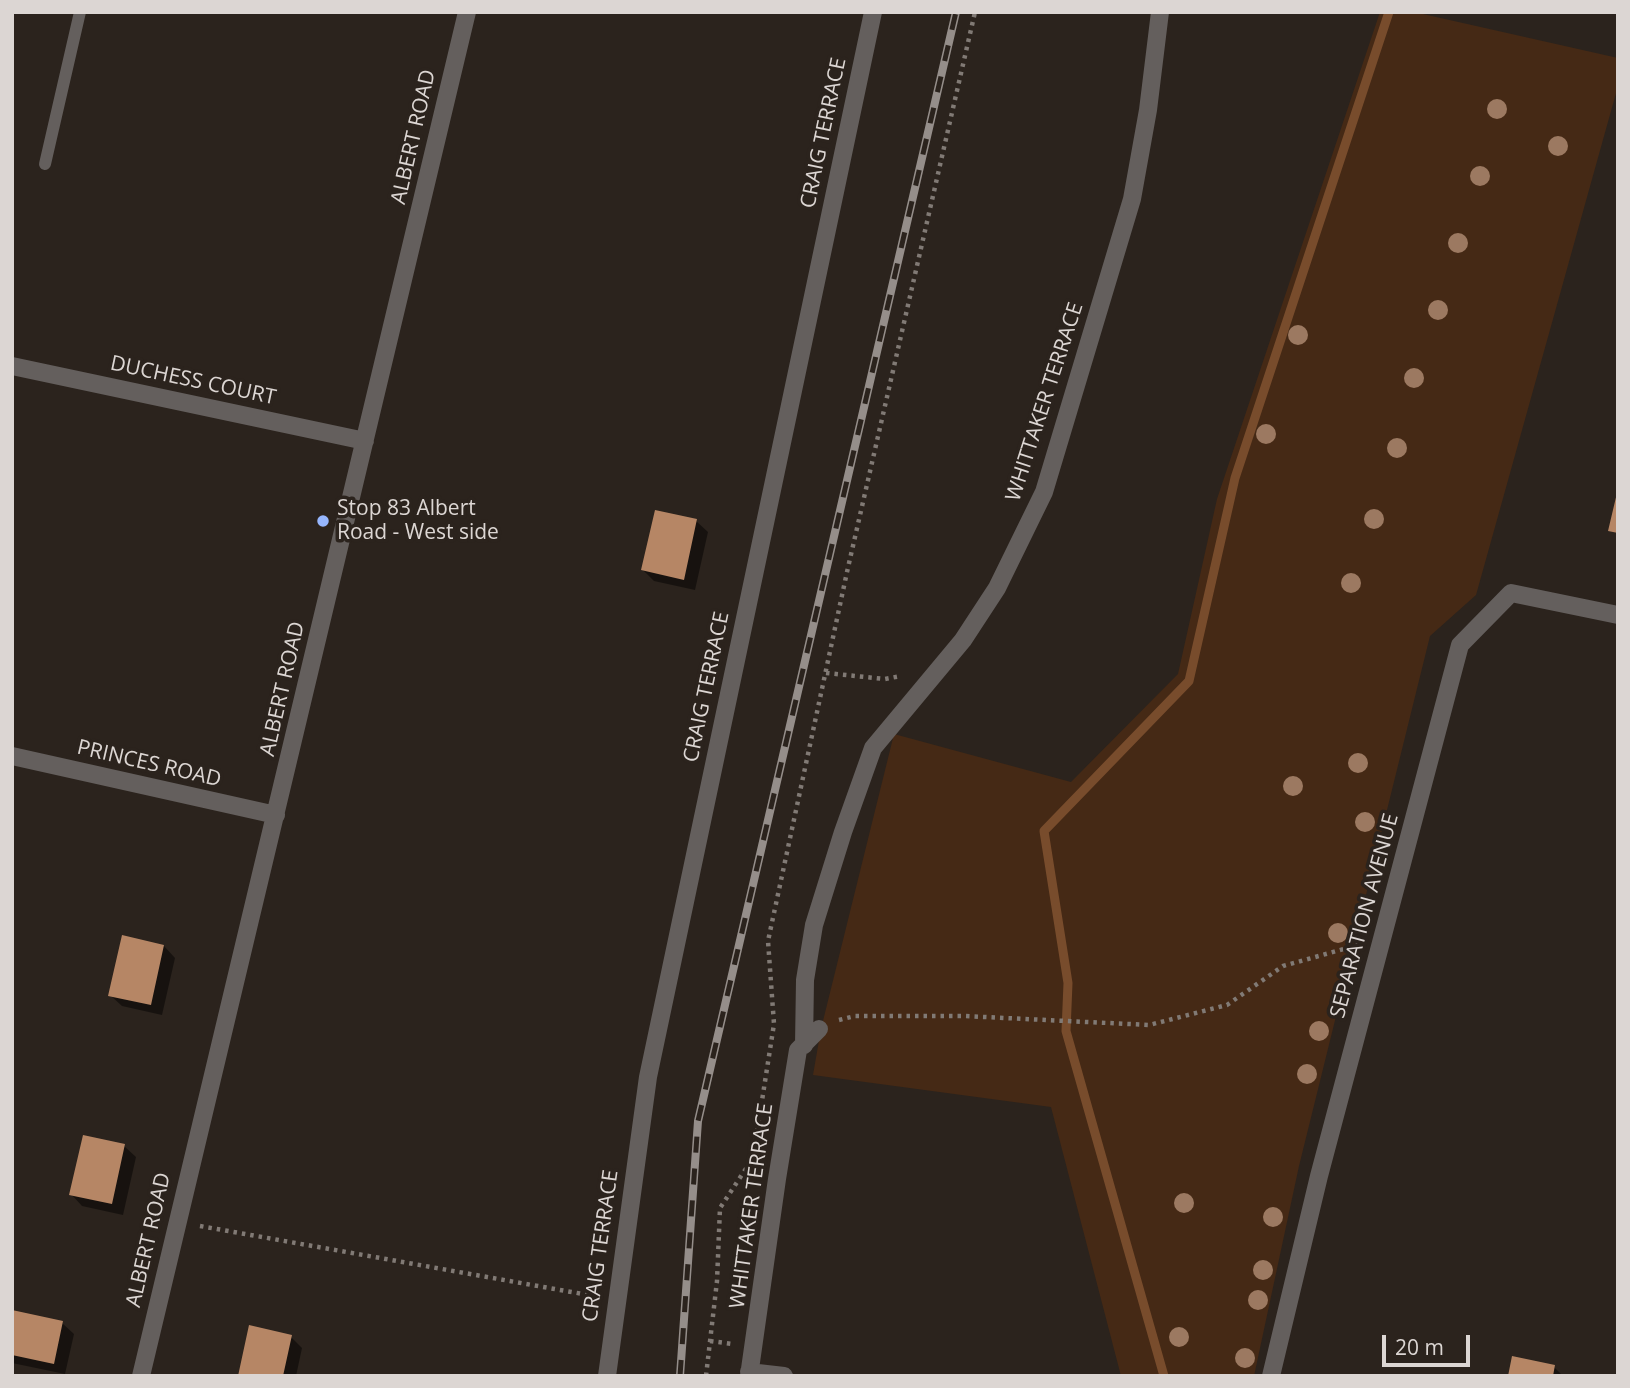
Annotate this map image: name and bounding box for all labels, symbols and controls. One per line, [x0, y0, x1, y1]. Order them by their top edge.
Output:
street label: CRAIG TERRACE [796, 55, 852, 211]
street label: ALBERT ROAD [386, 67, 442, 207]
street label: WHITTAKER TERRACE [1001, 299, 1089, 505]
street label: DUCHESS COURT [108, 351, 278, 411]
place label: Stop 83 Albert Road - West side [337, 496, 499, 546]
marker: Stop 83 Albert Road - West side [315, 513, 331, 529]
street label: CRAIG TERRACE [679, 609, 735, 765]
street label: ALBERT ROAD [255, 619, 311, 759]
street label: PRINCES ROAD [75, 735, 223, 793]
street label: SEPARATION AVENUE [1326, 811, 1404, 1021]
street label: WHITTAKER TERRACE [725, 1102, 779, 1310]
street label: CRAIG TERRACE [578, 1168, 624, 1324]
street label: ALBERT ROAD [121, 1170, 177, 1310]
scale bar [1385, 1322, 1472, 1366]
text: 20 m [1395, 1333, 1444, 1361]

